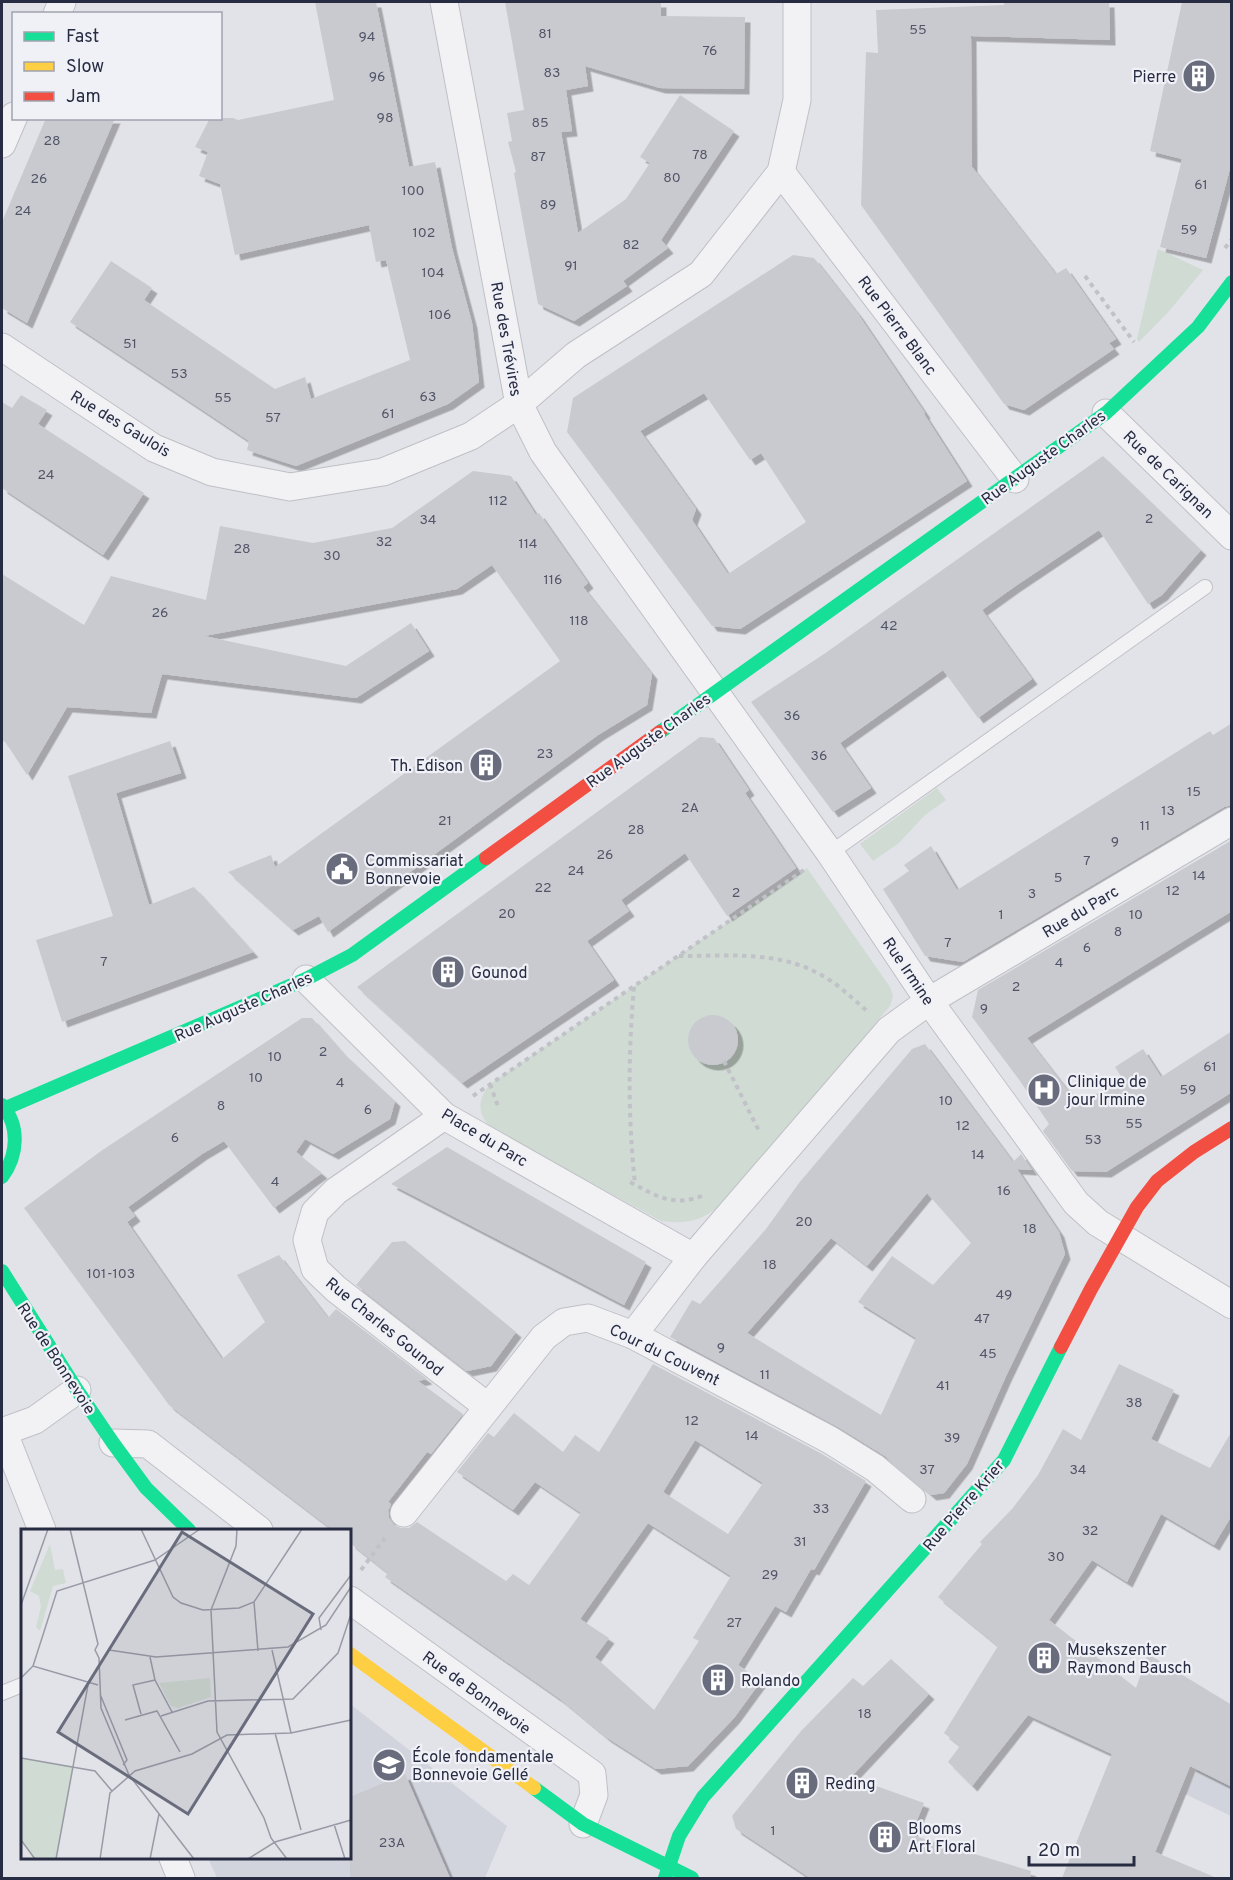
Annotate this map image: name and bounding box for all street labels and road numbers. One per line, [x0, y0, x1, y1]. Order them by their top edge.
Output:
street label: Rue Pierre Blanc [852, 272, 940, 380]
street label: Rue des Trévires [485, 280, 525, 398]
street label: Rue des Gaulois [66, 387, 174, 463]
street label: Rue Auguste Charles [978, 407, 1110, 510]
street label: Rue de Carignan [1118, 427, 1217, 524]
street label: Rue Auguste Charles [583, 690, 715, 793]
street label: Rue du Parc [1039, 882, 1123, 943]
street label: Rue Irmine [877, 934, 937, 1010]
street label: Rue Auguste Charles [172, 968, 316, 1047]
street label: Place du Parc [437, 1105, 531, 1172]
street label: Rue Charles Gounod [321, 1274, 447, 1381]
street label: Rue de Bonnevoie [12, 1300, 99, 1419]
street label: Cour du Couvent [606, 1320, 723, 1391]
street label: Rue Pierre Krier [919, 1456, 1010, 1556]
street label: Rue de Bonnevoie [418, 1648, 534, 1740]

